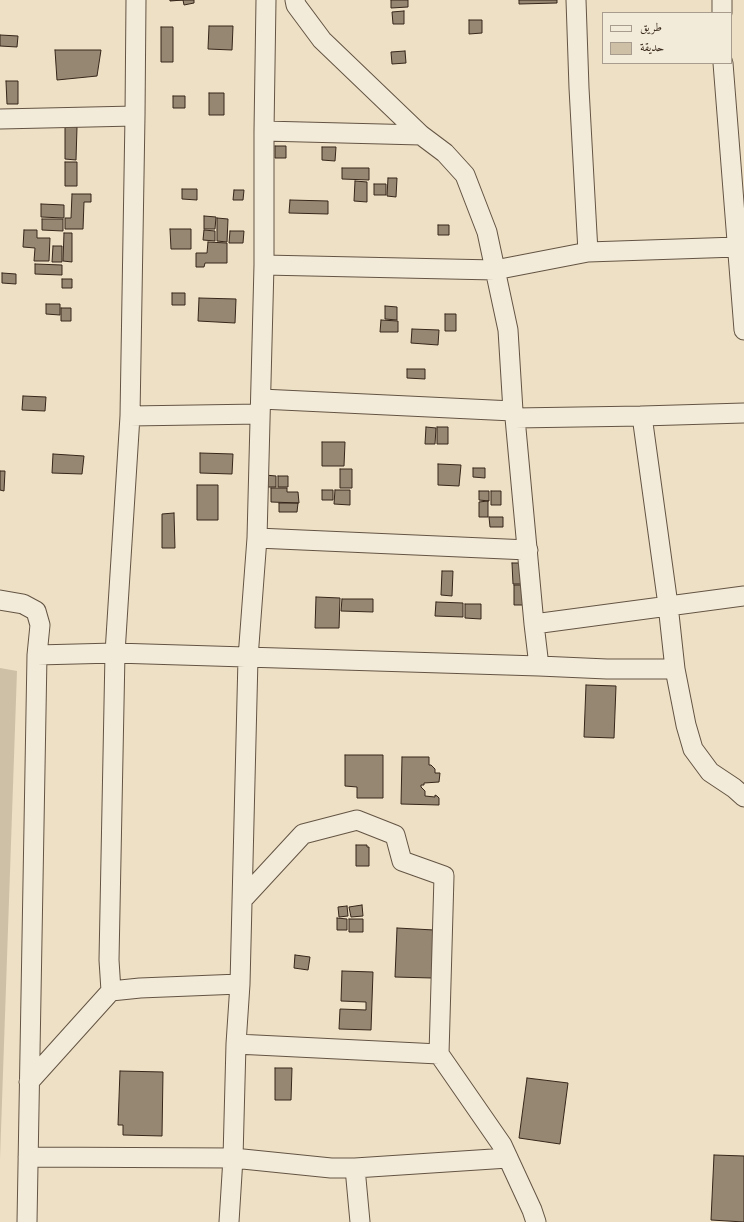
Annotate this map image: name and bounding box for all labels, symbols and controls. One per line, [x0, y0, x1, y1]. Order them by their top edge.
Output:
legend [602, 12, 732, 64]
text: طريق [640, 20, 662, 34]
text: حديقة [640, 40, 664, 54]

